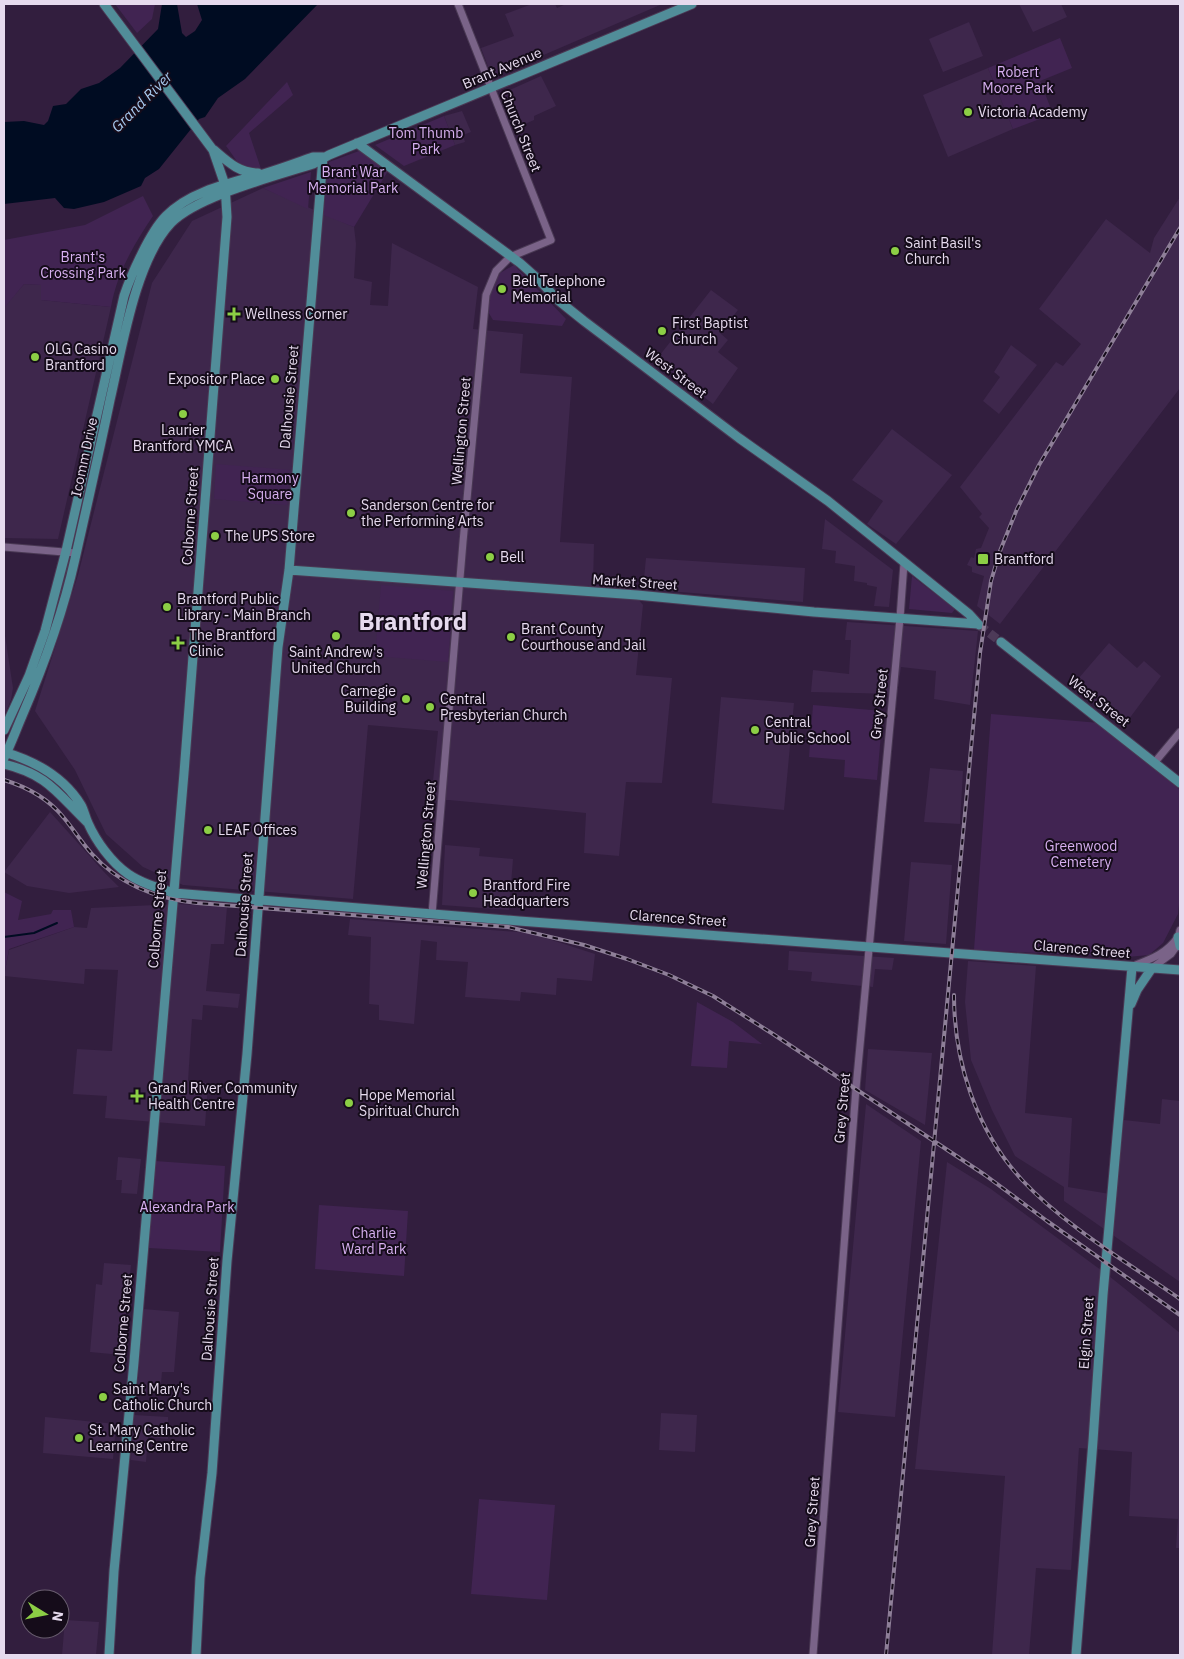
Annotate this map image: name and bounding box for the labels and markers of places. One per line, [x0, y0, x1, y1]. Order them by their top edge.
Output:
place label: Victoria Academy [978, 103, 1088, 121]
marker: Victoria Academy [962, 106, 974, 118]
place label: Saint Basil's Church [905, 234, 981, 268]
marker: Saint Basil's Church [889, 245, 901, 257]
place label: Bell Telephone Memorial [512, 272, 606, 306]
marker: Bell Telephone Memorial [496, 283, 508, 295]
place label: Wellness Corner [245, 305, 347, 323]
marker: Wellness Corner [227, 307, 241, 321]
place label: First Baptist Church [672, 314, 748, 348]
marker: First Baptist Church [656, 325, 668, 337]
place label: OLG Casino Brantford [45, 340, 117, 374]
marker: OLG Casino Brantford [29, 351, 41, 363]
place label: Expositor Place [168, 370, 265, 388]
marker: Expositor Place [269, 373, 281, 385]
marker: Laurier Brantford YMCA [177, 408, 189, 420]
place label: Laurier Brantford YMCA [133, 421, 233, 455]
place label: Sanderson Centre for the Performing Arts [361, 496, 494, 530]
marker: Sanderson Centre for the Performing Arts [345, 507, 357, 519]
place label: The UPS Store [225, 527, 315, 545]
marker: The UPS Store [209, 530, 221, 542]
place label: Bell [500, 548, 525, 566]
place label: Brantford [994, 550, 1054, 568]
marker: Bell [484, 551, 496, 563]
marker: Brantford [976, 552, 990, 566]
place label: Brantford Public Library - Main Branch [177, 590, 311, 624]
marker: Brantford Public Library - Main Branch [161, 601, 173, 613]
place label: Brant County Courthouse and Jail [521, 620, 646, 654]
place label: The Brantford Clinic [189, 626, 276, 660]
marker: Saint Andrew's United Church [330, 630, 342, 642]
marker: Brant County Courthouse and Jail [505, 631, 517, 643]
marker: The Brantford Clinic [171, 636, 185, 650]
place label: Saint Andrew's United Church [289, 643, 383, 677]
place label: Carnegie Building [340, 682, 397, 716]
place label: Central Presbyterian Church [440, 690, 568, 724]
marker: Carnegie Building [400, 693, 412, 705]
marker: Central Presbyterian Church [424, 701, 436, 713]
place label: Central Public School [765, 713, 850, 747]
marker: Central Public School [749, 724, 761, 736]
place label: LEAF Offices [218, 821, 297, 839]
marker: LEAF Offices [202, 824, 214, 836]
place label: Brantford Fire Headquarters [483, 876, 571, 910]
marker: Brantford Fire Headquarters [467, 887, 479, 899]
place label: Grand River Community Health Centre [148, 1079, 297, 1113]
place label: Hope Memorial Spiritual Church [359, 1086, 460, 1120]
marker: Grand River Community Health Centre [130, 1089, 144, 1103]
marker: Hope Memorial Spiritual Church [343, 1097, 355, 1109]
place label: Saint Mary's Catholic Church [113, 1380, 212, 1414]
marker: Saint Mary's Catholic Church [97, 1391, 109, 1403]
place label: St. Mary Catholic Learning Centre [89, 1421, 195, 1455]
marker: St. Mary Catholic Learning Centre [73, 1432, 85, 1444]

